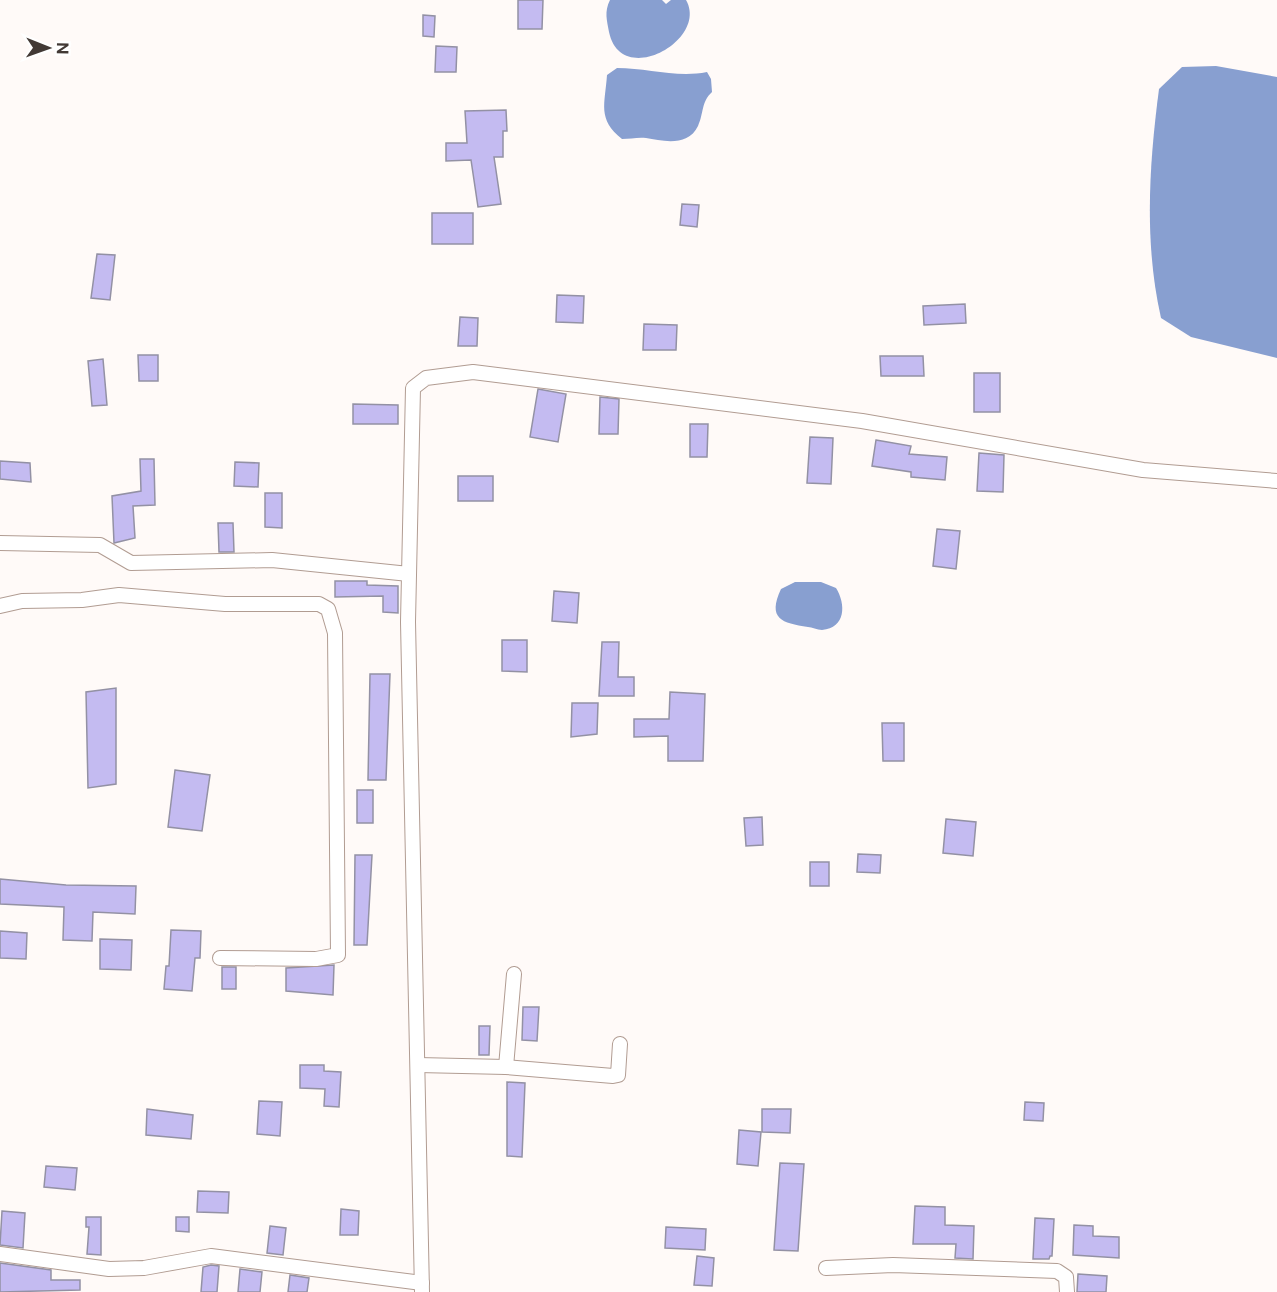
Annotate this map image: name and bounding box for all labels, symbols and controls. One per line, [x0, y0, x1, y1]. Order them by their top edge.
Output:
north arrow [18, 18, 78, 78]
text: N [53, 42, 72, 55]

